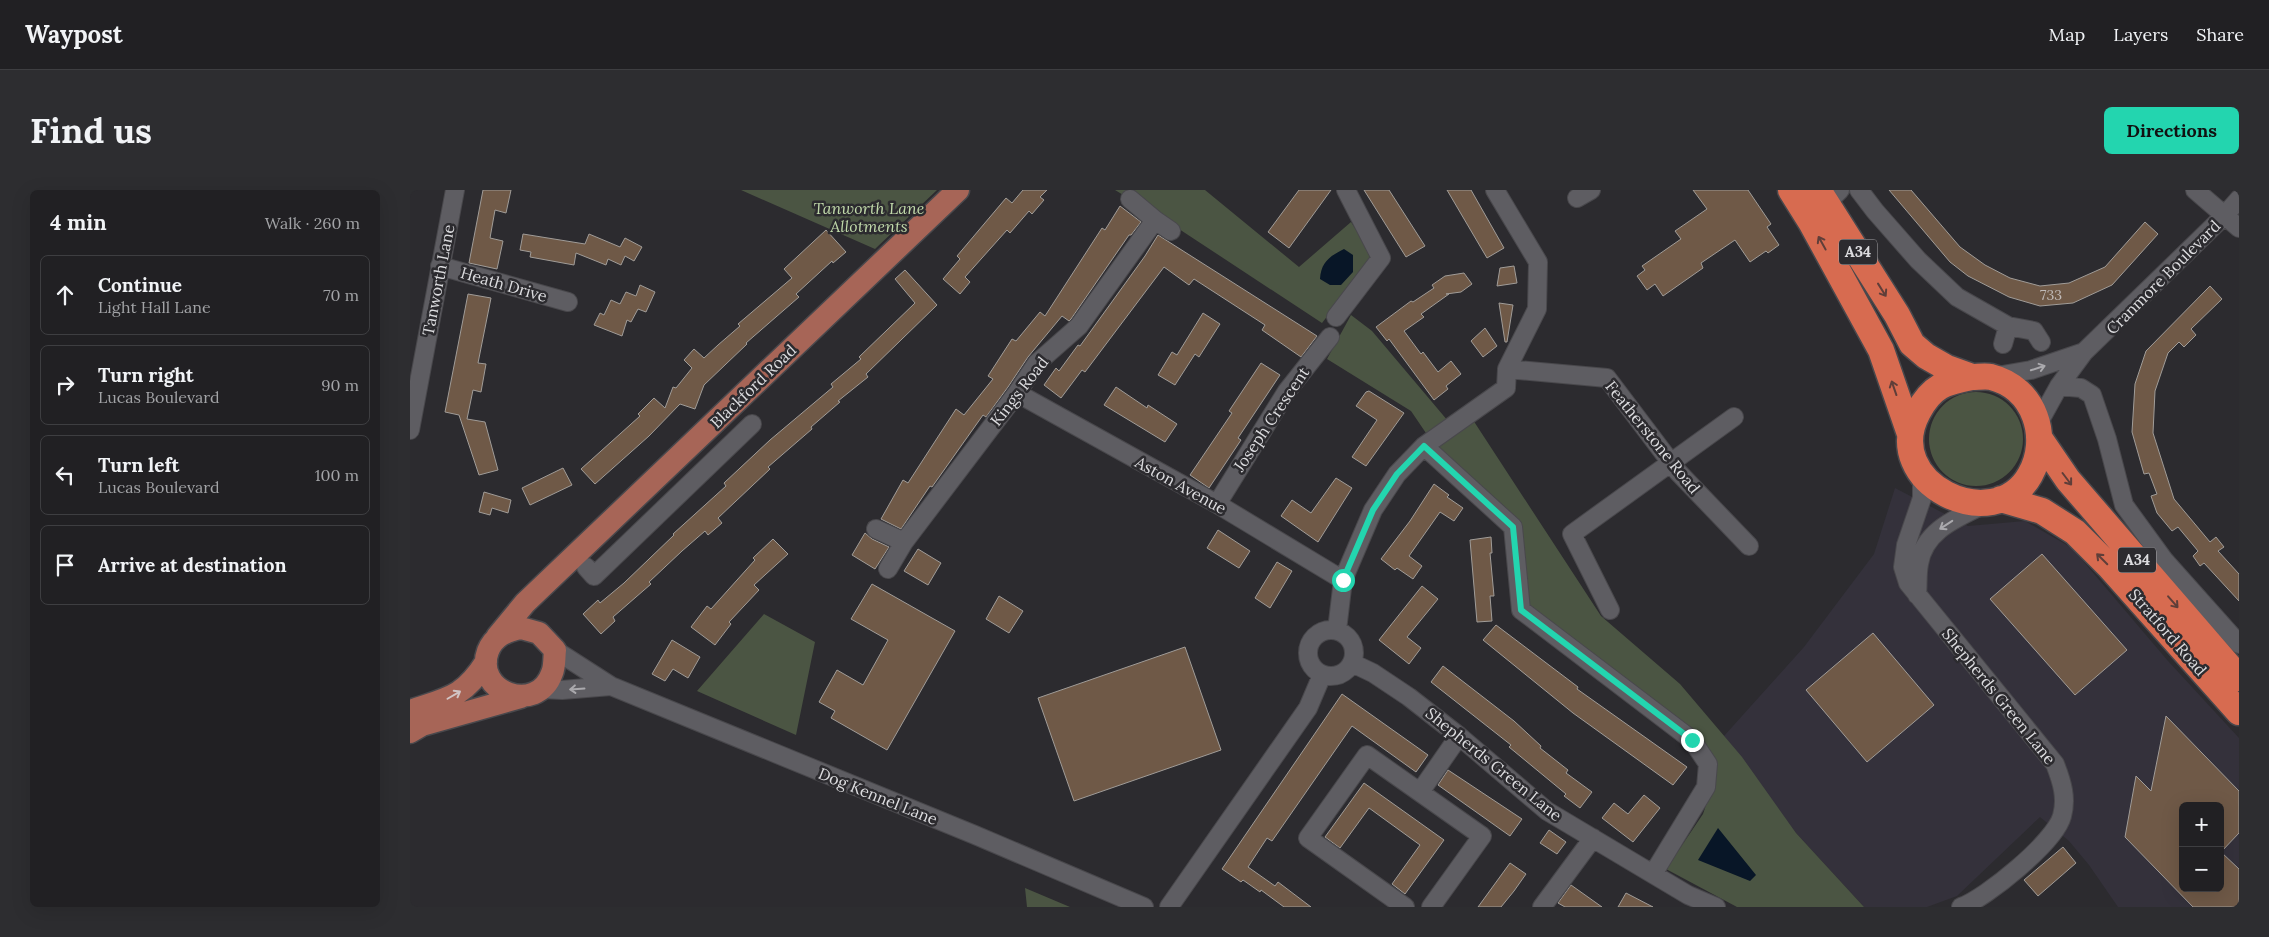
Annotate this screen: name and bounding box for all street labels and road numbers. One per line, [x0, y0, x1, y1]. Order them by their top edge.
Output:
street label: Cranmore Boulevard [2102, 215, 2225, 338]
street label: Tanworth Lane [417, 222, 459, 337]
road number: A34 [1839, 240, 1877, 264]
street label: Heath Drive [459, 262, 550, 306]
street label: Blackford Road [706, 340, 801, 432]
street label: Kings Road [986, 352, 1053, 430]
street label: Joseph Crescent [1228, 362, 1314, 476]
street label: Featherstone Road [1601, 377, 1705, 498]
street label: Aston Avenue [1131, 451, 1230, 518]
road number: A34 [2118, 548, 2156, 572]
street label: Stratford Road [2125, 584, 2212, 680]
street label: Shepherds Green Lane [1938, 624, 2060, 768]
street label: Shepherds Green Lane [1422, 703, 1566, 825]
street label: Dog Kennel Lane [816, 763, 941, 829]

